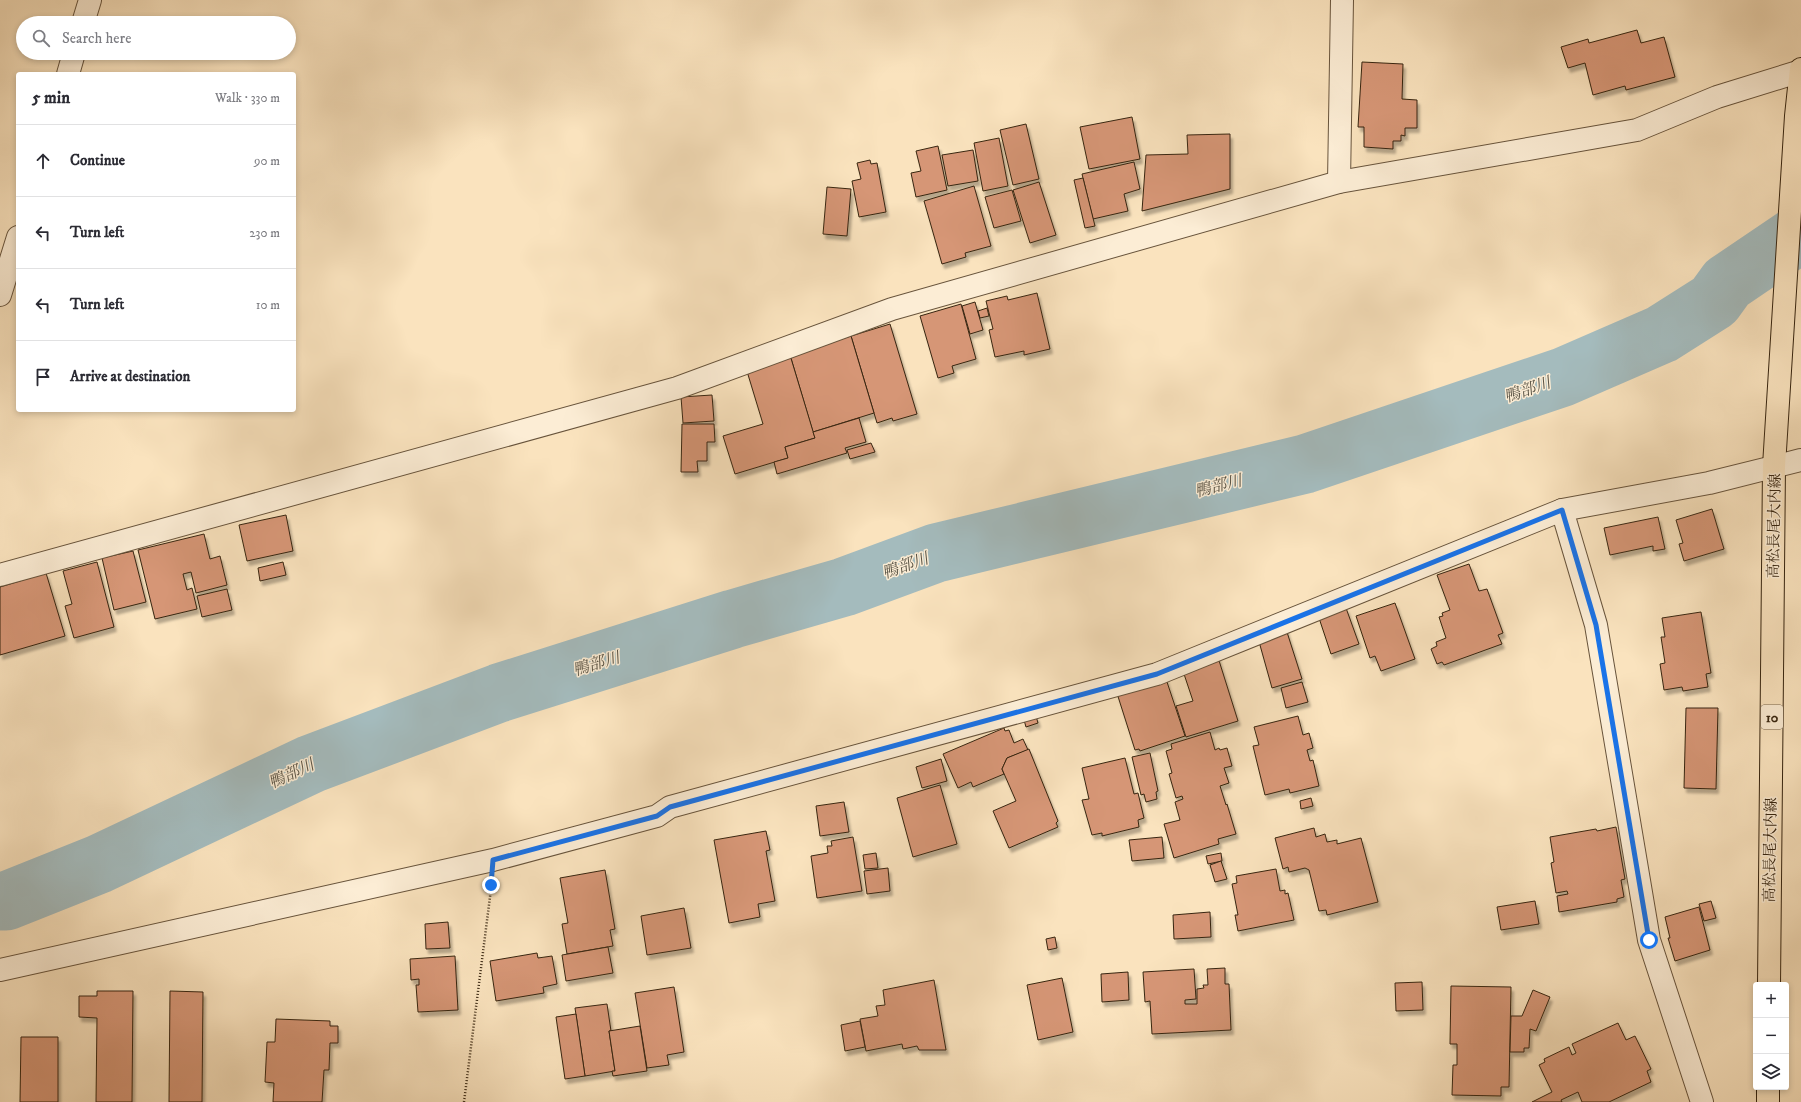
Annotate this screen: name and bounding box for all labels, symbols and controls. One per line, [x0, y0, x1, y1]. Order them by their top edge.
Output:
search box [16, 16, 296, 60]
icon: search [30, 27, 52, 49]
text: Search here [62, 29, 131, 48]
text: 5 min [32, 87, 70, 109]
text: Walk · 330 m [215, 90, 280, 106]
icon: ahead [32, 150, 54, 172]
text: Continue [70, 151, 125, 170]
text: 90 m [254, 153, 280, 169]
icon: left [32, 222, 54, 244]
text: Turn left [70, 223, 124, 242]
text: 230 m [249, 225, 280, 241]
icon: left [32, 294, 54, 316]
text: Turn left [70, 295, 124, 314]
text: 10 m [256, 297, 280, 313]
icon: arrive [32, 366, 54, 388]
text: Arrive at destination [70, 367, 190, 386]
water label: 鴨部川 [1501, 372, 1555, 407]
water label: 鴨部川 [1193, 470, 1246, 501]
street label: 高松長尾大内線 [1764, 473, 1785, 579]
water label: 鴨部川 [879, 548, 933, 584]
water label: 鴨部川 [570, 647, 624, 681]
road number: 10 [1761, 705, 1783, 729]
water label: 鴨部川 [265, 754, 319, 793]
street label: 高松長尾大内線 [1760, 797, 1781, 903]
route end [482, 876, 500, 894]
route start [1640, 931, 1658, 949]
map controls [1753, 982, 1789, 1090]
button: + [1753, 982, 1789, 1018]
button: − [1753, 1018, 1789, 1054]
button: layers [1753, 1054, 1789, 1090]

